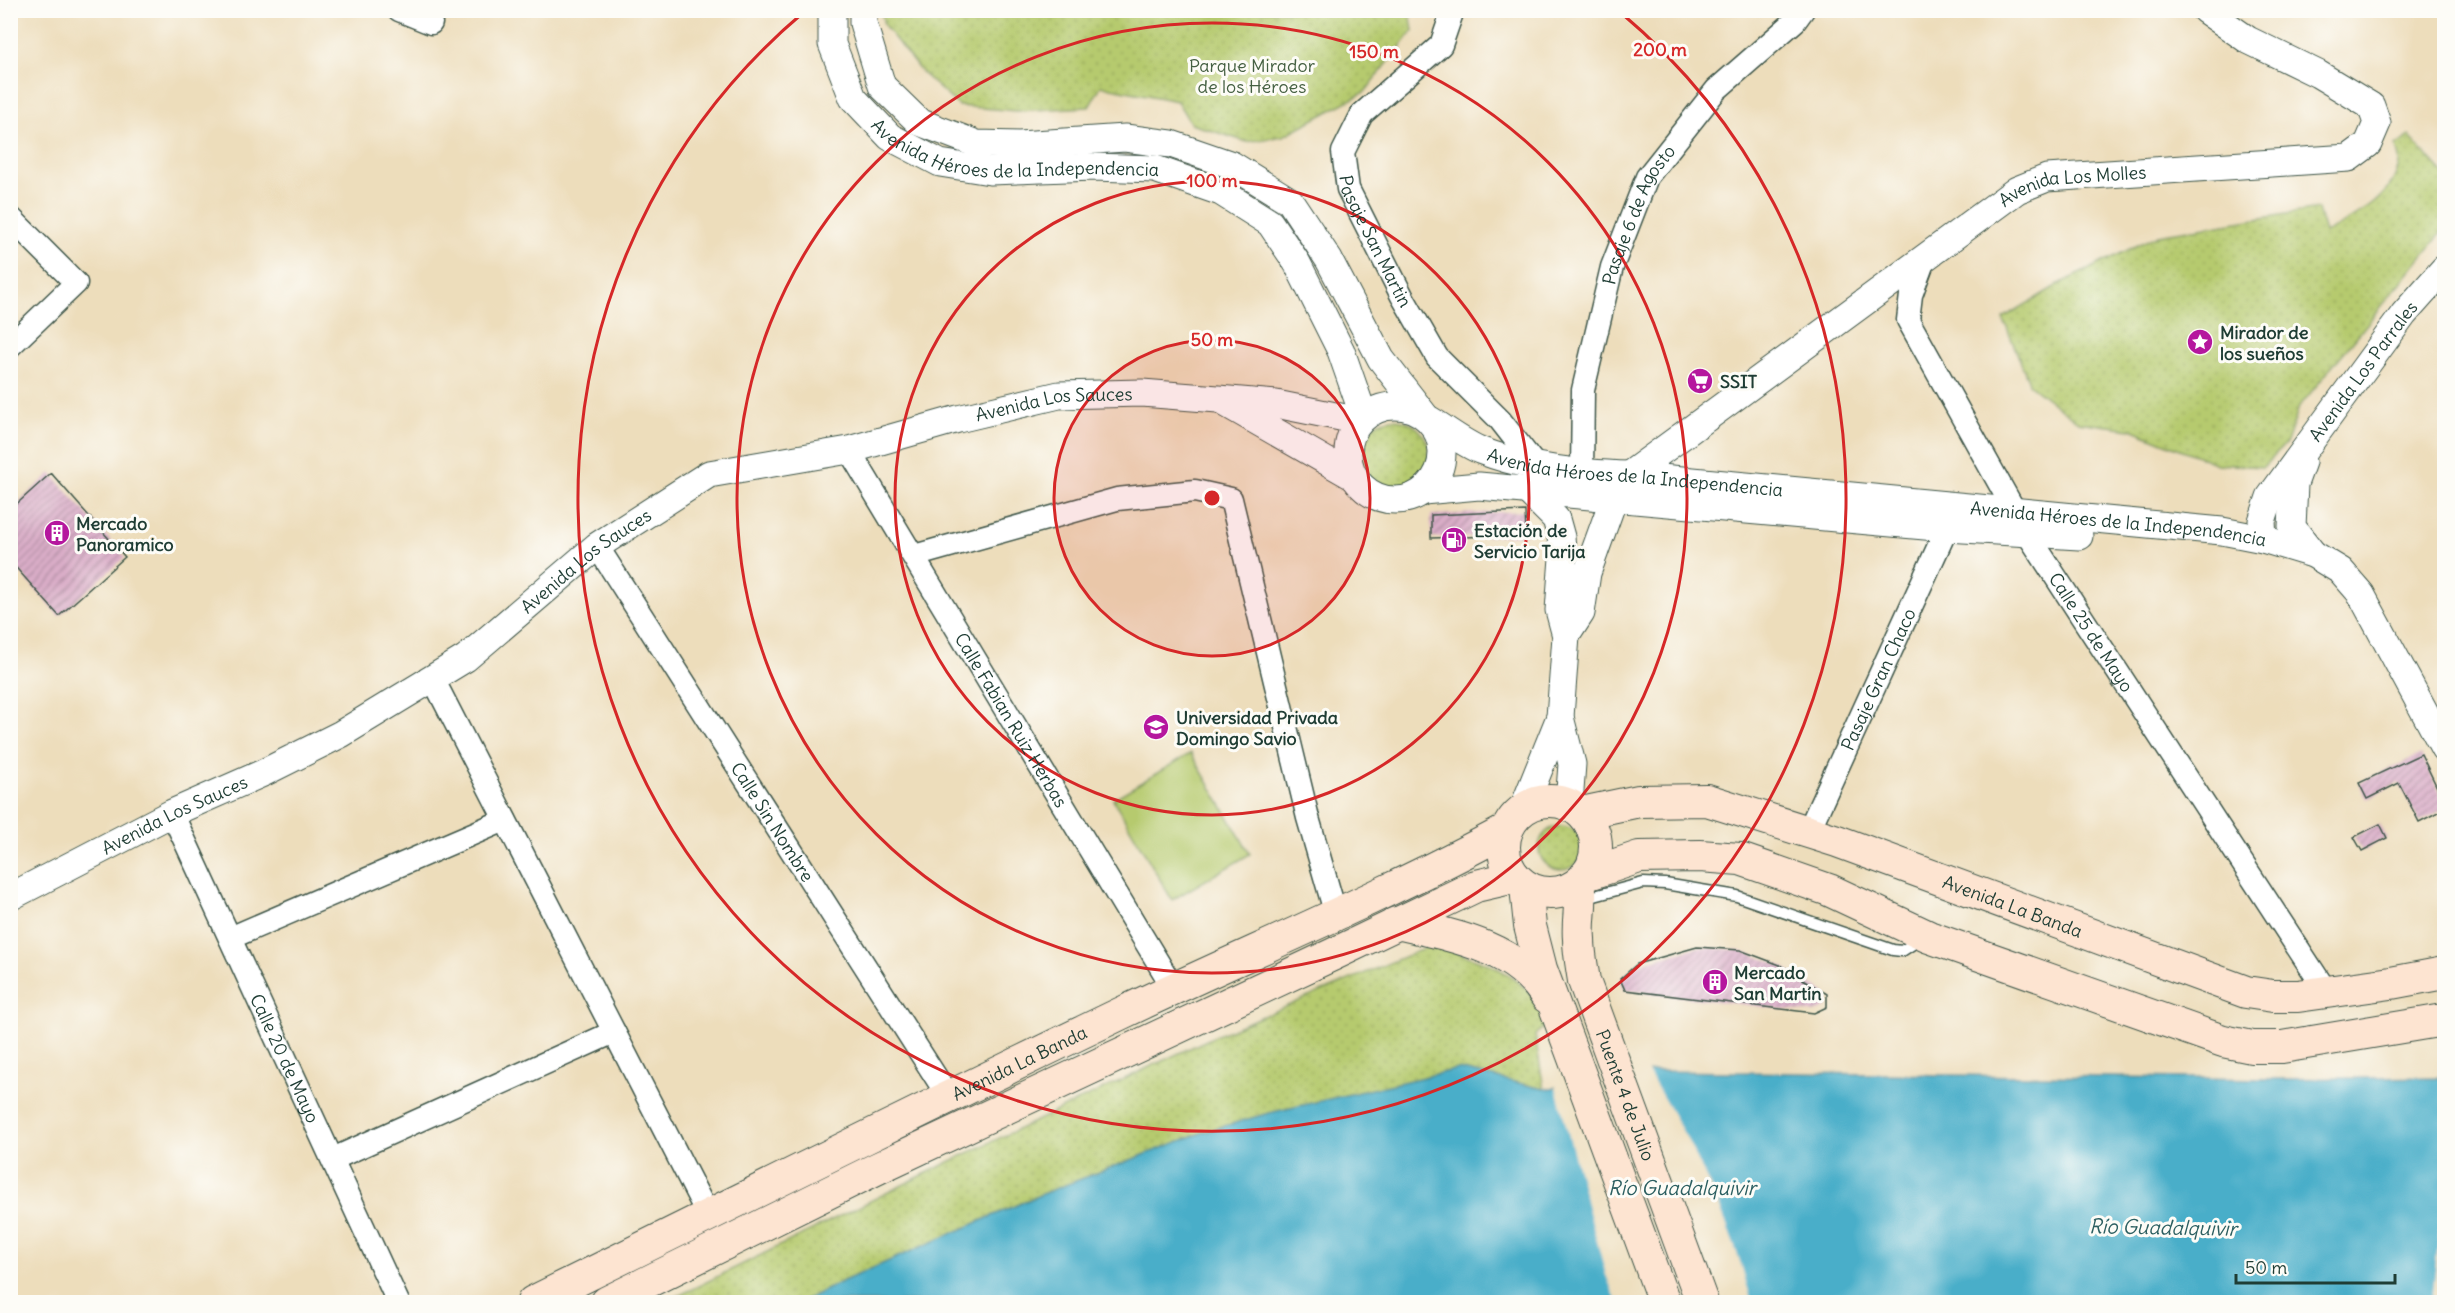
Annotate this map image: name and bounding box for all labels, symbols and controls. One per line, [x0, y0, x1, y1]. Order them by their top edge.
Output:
text: 200 m [1633, 38, 1687, 61]
text: 150 m [1349, 40, 1399, 63]
park label: Parque Mirador de los Héroes [1189, 54, 1316, 98]
street label: Avenida Héroes de la Independencia [867, 113, 1159, 183]
street label: Pasaje 6 de Agosto [1597, 140, 1680, 287]
street label: Avenida Los Molles [1994, 160, 2147, 211]
text: 100 m [1187, 169, 1238, 192]
street label: Pasaje San Martin [1335, 173, 1417, 311]
street label: Avenida Los Parrales [2303, 296, 2422, 446]
place label: Mirador de los sueños [2220, 321, 2309, 365]
place icon: Mirador de los sueños [2185, 327, 2215, 357]
text: 50 m [1191, 328, 1233, 351]
supermarket icon: SSIT [1685, 366, 1715, 396]
place label: SSIT [1720, 370, 1758, 393]
street label: Avenida Los Sauces [973, 382, 1133, 426]
street label: Avenida Héroes de la Independencia [1485, 442, 1784, 501]
centre of rings [1202, 488, 1222, 508]
street label: Avenida Héroes de la Independencia [1969, 496, 2268, 551]
street label: Avenida Los Sauces [516, 503, 655, 618]
place label: Mercado Panoramico [76, 512, 174, 556]
building icon: Mercado Panoramico [42, 518, 72, 548]
place label: Estación de Servicio Tarija [1474, 519, 1586, 563]
fuel station icon: Estación de Servicio Tarija [1439, 525, 1469, 555]
street label: Calle 25 de Mayo [2044, 568, 2139, 696]
street label: Pasaje Gran Chaco [1835, 604, 1920, 754]
street label: Calle Fabian Ruiz Herbas [950, 628, 1073, 811]
place label: Universidad Privada Domingo Savio [1176, 706, 1338, 750]
school or university icon: Universidad Privada Domingo Savio [1141, 712, 1171, 742]
street label: Calle Sin Nombre [726, 757, 820, 886]
street label: Avenida Los Sauces [97, 770, 251, 859]
street label: Avenida La Banda [1940, 870, 2086, 942]
place label: Mercado San Martín [1734, 961, 1822, 1005]
building icon: Mercado San Martín [1700, 967, 1730, 997]
street label: Calle 20 de Mayo [246, 990, 325, 1126]
street label: Avenida La Banda [948, 1020, 1090, 1105]
street label: Puente 4 de Julio [1591, 1026, 1661, 1164]
water label: Río Guadalquivir [1608, 1175, 1759, 1200]
water label: Río Guadalquivir [2089, 1213, 2240, 1241]
scale bar [2236, 1247, 2395, 1285]
text: 50 m [2245, 1256, 2287, 1279]

